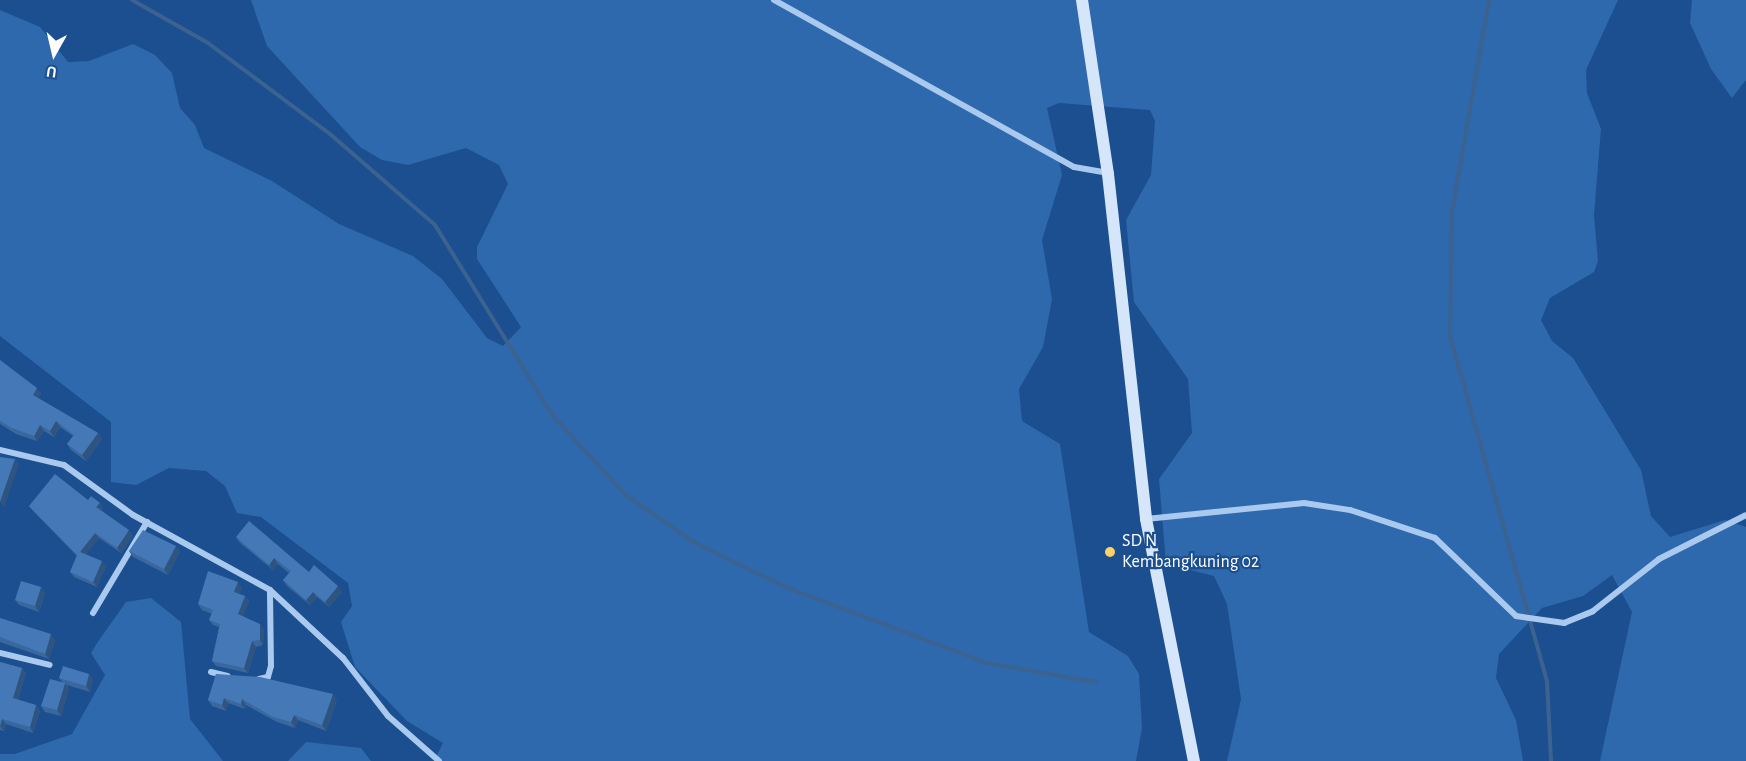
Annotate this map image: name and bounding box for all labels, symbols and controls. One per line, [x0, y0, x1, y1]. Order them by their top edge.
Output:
north arrow [24, 24, 84, 84]
text: U [45, 63, 58, 80]
place label: SD N Kembangkuning 02 [1122, 531, 1259, 574]
marker: SD N Kembangkuning 02 [1103, 545, 1117, 559]

